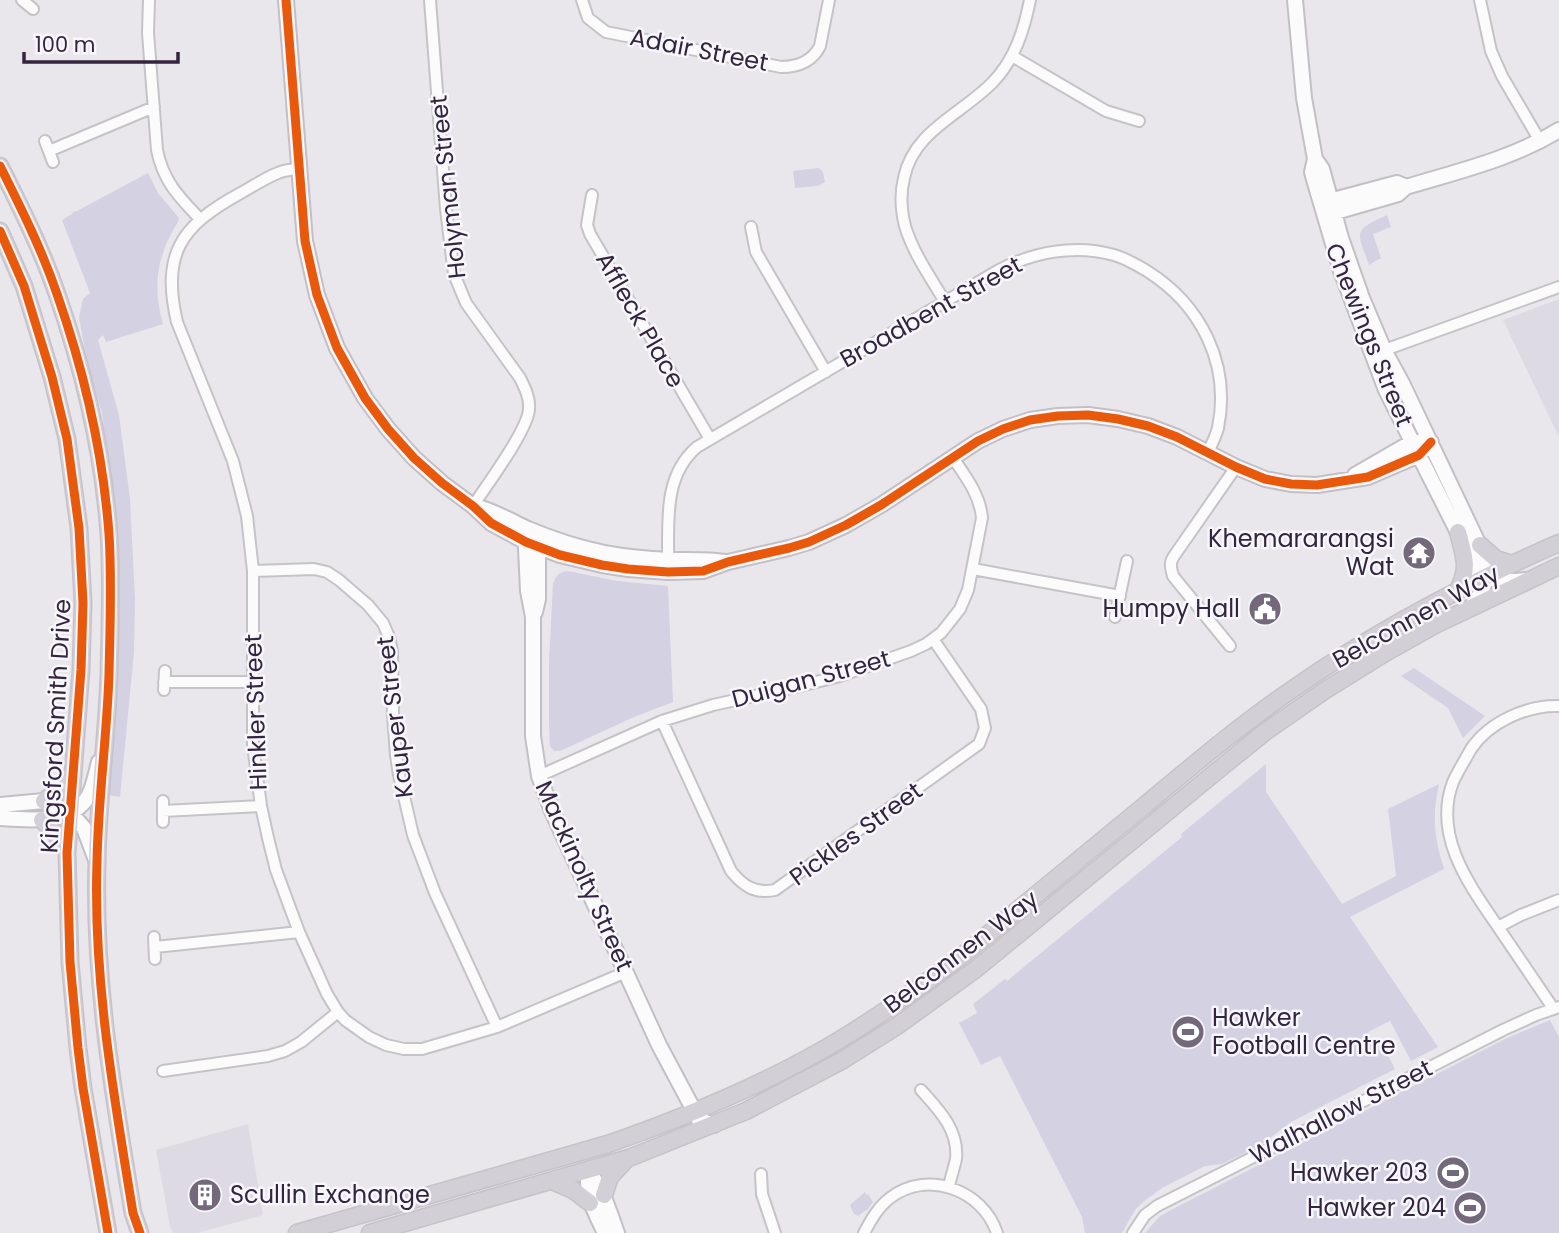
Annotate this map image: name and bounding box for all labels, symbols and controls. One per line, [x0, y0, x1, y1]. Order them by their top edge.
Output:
street label: Adair Street [627, 20, 771, 79]
scale bar [24, 21, 178, 65]
text: 100 m [35, 30, 95, 59]
street label: Holyman Street [421, 94, 474, 280]
street label: Chewings Street [1318, 238, 1421, 431]
street label: Affleck Place [588, 246, 693, 394]
street label: Broadbent Street [834, 248, 1028, 375]
place label: Khemararangsi Wat [1208, 522, 1394, 583]
temple icon: Khemararangsi Wat [1400, 534, 1438, 572]
street label: Belconnen Way [1326, 557, 1506, 676]
public building icon: Humpy Hall [1246, 590, 1284, 628]
place label: Humpy Hall [1103, 592, 1240, 625]
street label: Kingsford Smith Drive [32, 598, 79, 854]
street label: Hinkler Street [236, 633, 275, 791]
street label: Kauper Street [368, 634, 421, 800]
street label: Duigan Street [728, 642, 894, 716]
street label: Pickles Street [783, 774, 929, 893]
street label: Mackinolty Street [528, 775, 641, 976]
street label: Belconnen Way [877, 882, 1045, 1021]
place label: Hawker Football Centre [1212, 1001, 1396, 1062]
sports icon: Hawker Football Centre [1169, 1013, 1207, 1051]
street label: Walhallow Street [1244, 1051, 1438, 1172]
sports icon: Hawker 203 [1434, 1154, 1472, 1192]
place label: Hawker 203 [1290, 1156, 1428, 1189]
building icon: Scullin Exchange [186, 1176, 224, 1214]
place label: Scullin Exchange [230, 1178, 430, 1211]
sports icon: Hawker 204 [1451, 1189, 1489, 1227]
place label: Hawker 204 [1307, 1191, 1446, 1224]

